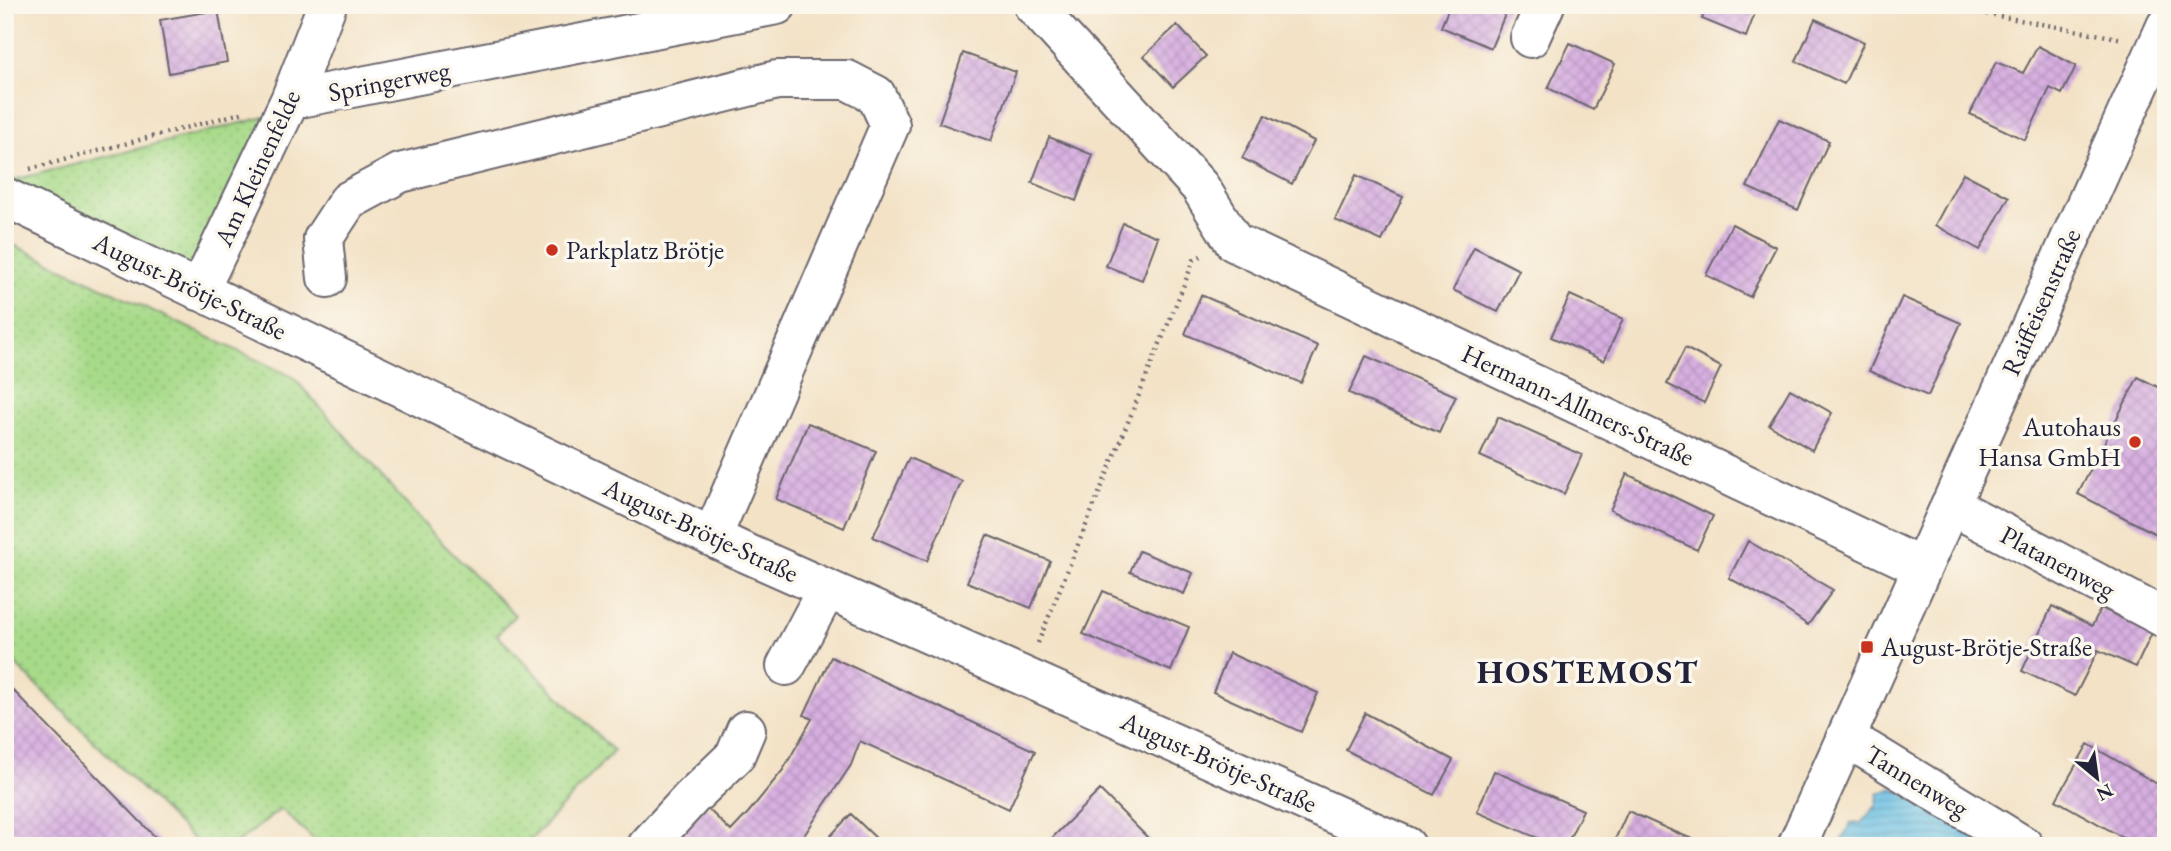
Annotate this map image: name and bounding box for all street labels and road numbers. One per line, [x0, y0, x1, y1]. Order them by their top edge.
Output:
street label: Springerweg [325, 52, 453, 109]
street label: Am Kleinenfelde [206, 84, 308, 253]
street label: Raiffeisenstraße [1993, 223, 2089, 381]
street label: August-Brötje-Straße [87, 224, 292, 348]
street label: Hermann-Allmers-Straße [1456, 336, 1700, 474]
street label: August-Brötje-Straße [597, 470, 804, 590]
street label: Platanenweg [1995, 518, 2122, 607]
street label: August-Brötje-Straße [1115, 703, 1322, 820]
street label: Tannenweg [1859, 737, 1975, 825]

